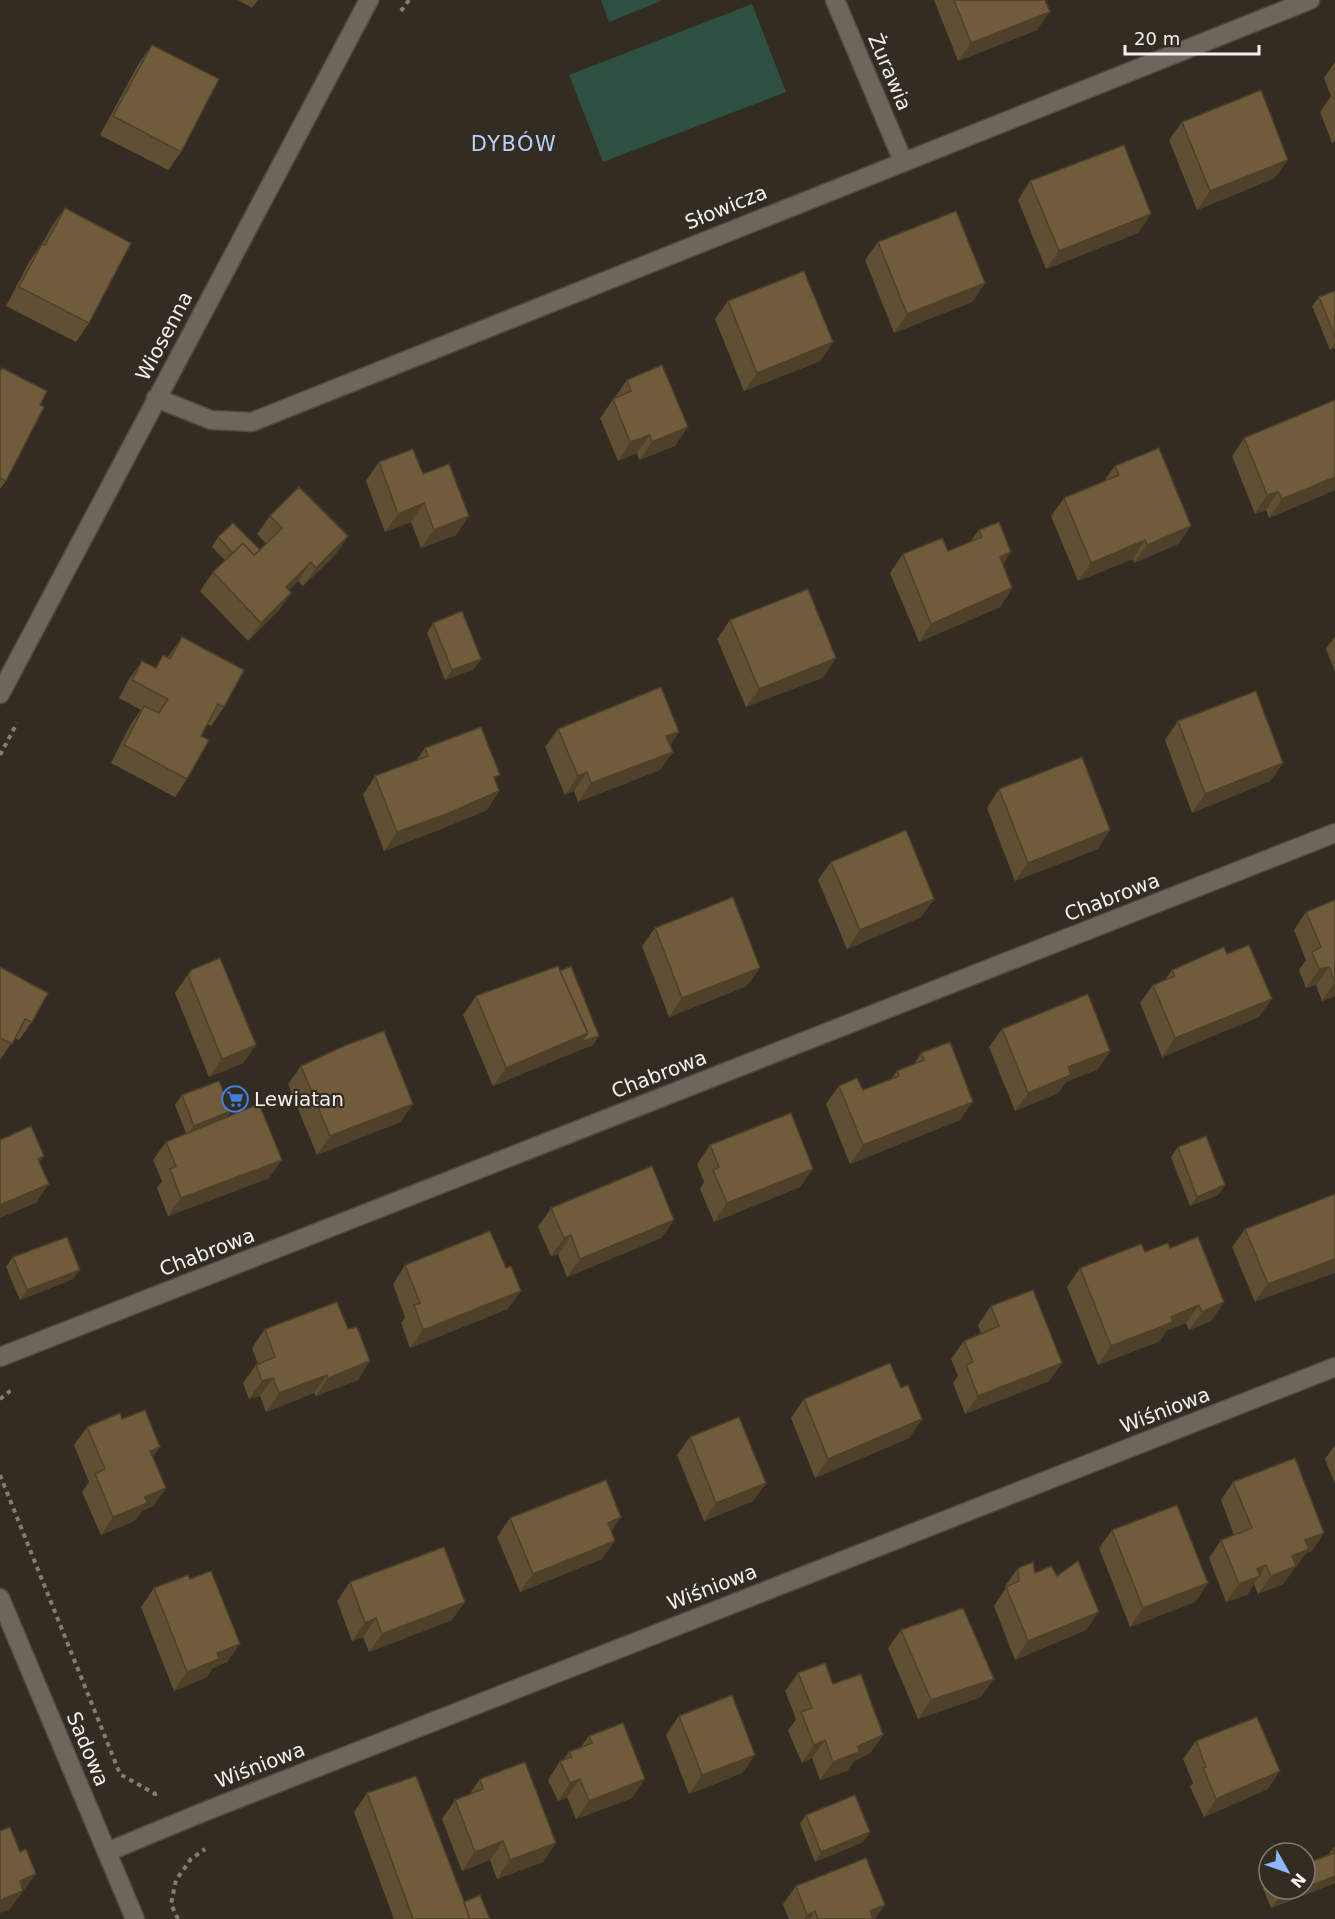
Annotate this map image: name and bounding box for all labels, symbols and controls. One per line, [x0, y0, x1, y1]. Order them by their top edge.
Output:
scale bar [1125, 18, 1258, 56]
text: 20 m [1134, 28, 1180, 49]
street label: Żurawia [863, 30, 917, 114]
district label: DYBÓW [471, 131, 557, 156]
street label: Słowicza [682, 180, 770, 234]
street label: Wiosenna [131, 287, 197, 385]
street label: Chabrowa [1061, 868, 1163, 926]
street label: Chabrowa [608, 1045, 710, 1103]
supermarket icon: Lewiatan [220, 1084, 250, 1114]
place label: Lewiatan [254, 1087, 344, 1111]
street label: Chabrowa [156, 1223, 258, 1281]
street label: Wiśniowa [1117, 1382, 1213, 1438]
street label: Wiśniowa [664, 1559, 760, 1615]
street label: Sadowa [62, 1708, 114, 1790]
street label: Wiśniowa [212, 1737, 308, 1793]
north arrow [1257, 1841, 1317, 1901]
text: N [1287, 1869, 1310, 1892]

